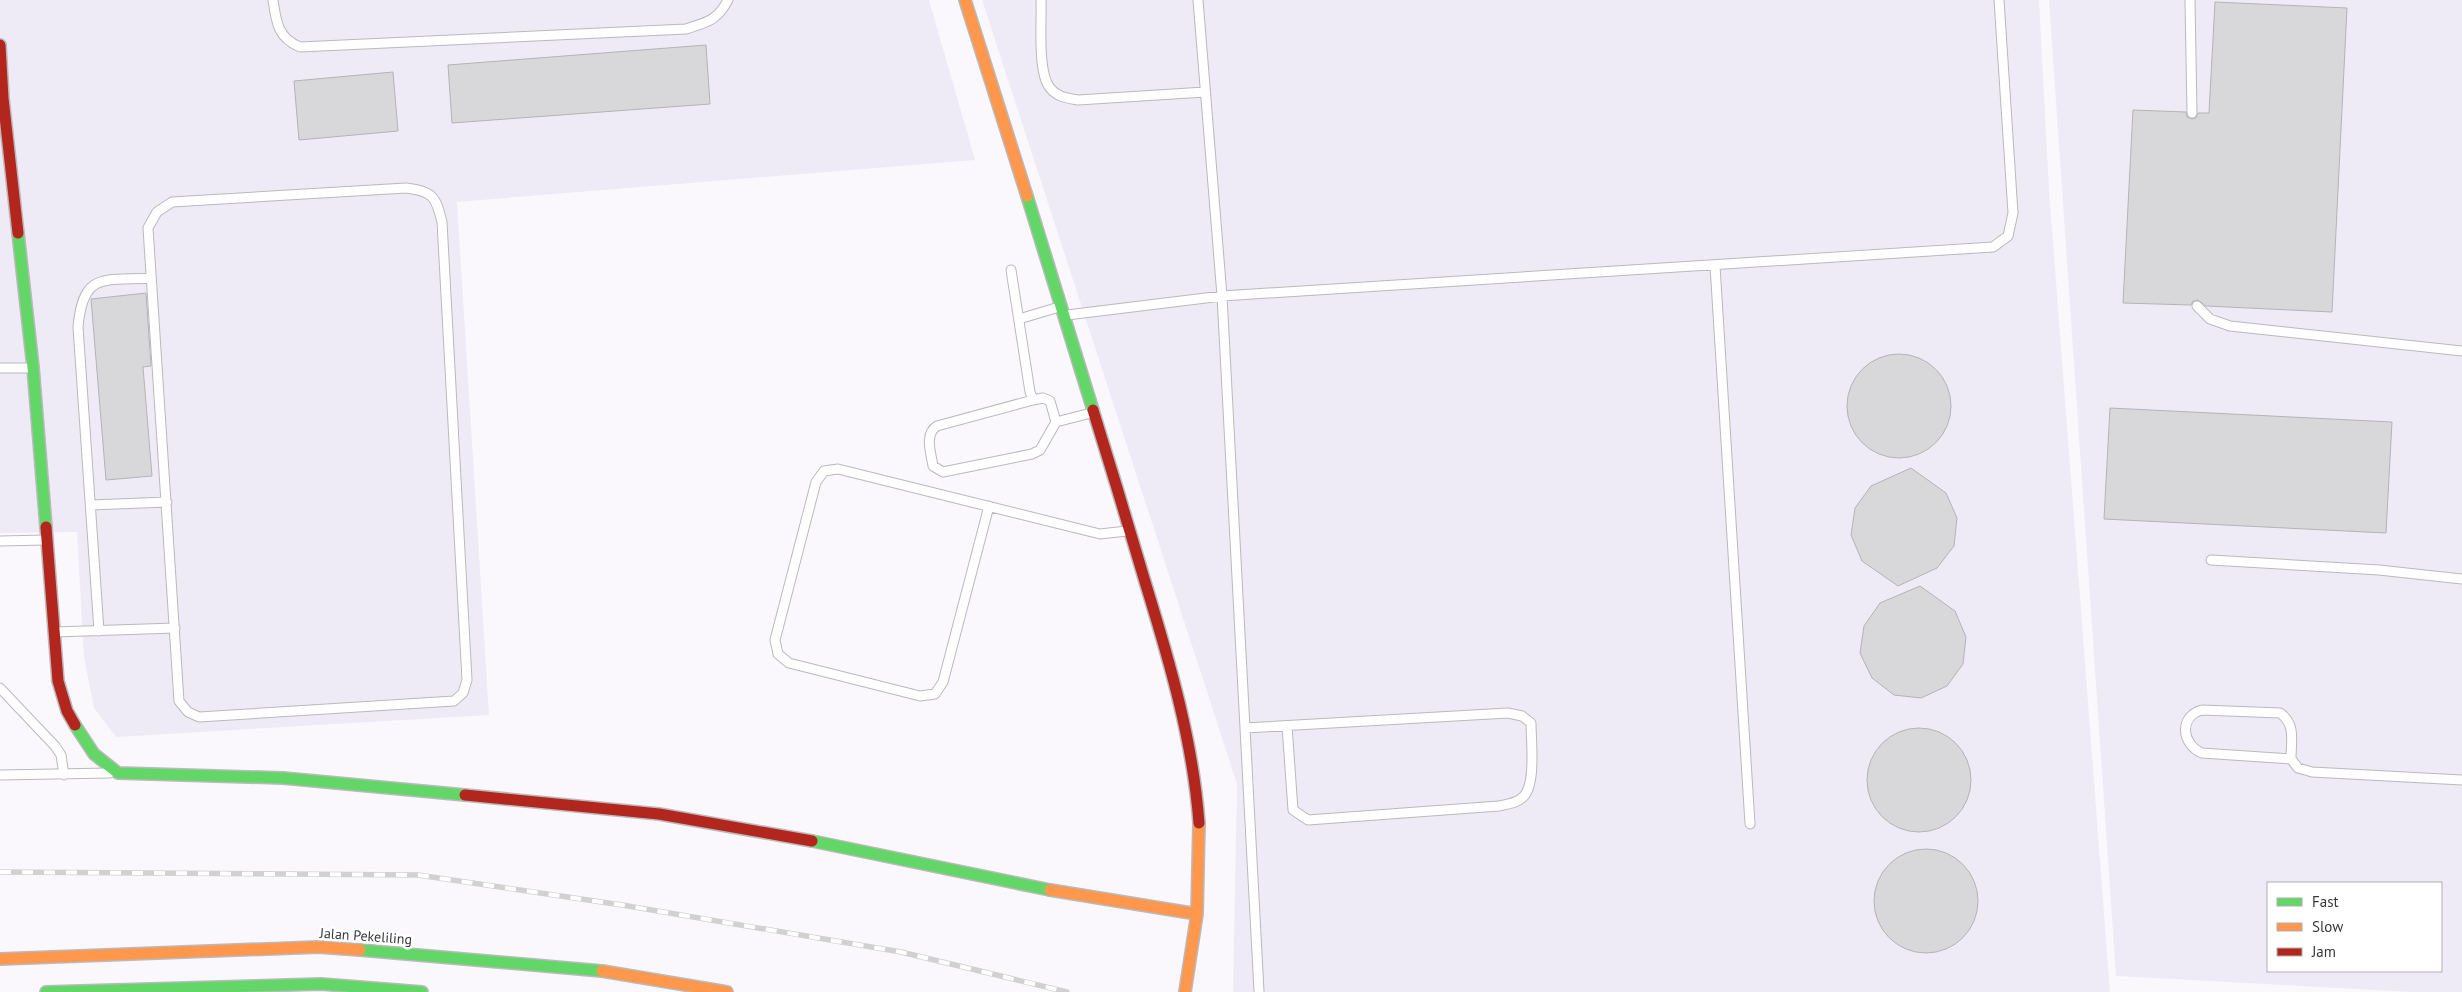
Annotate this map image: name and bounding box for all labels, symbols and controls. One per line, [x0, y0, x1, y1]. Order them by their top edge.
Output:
legend [2267, 882, 2442, 972]
text: Fast [2312, 892, 2339, 911]
text: Slow [2312, 917, 2343, 936]
street label: Jalan Pekeliling [318, 924, 413, 948]
text: Jam [2311, 942, 2336, 961]

